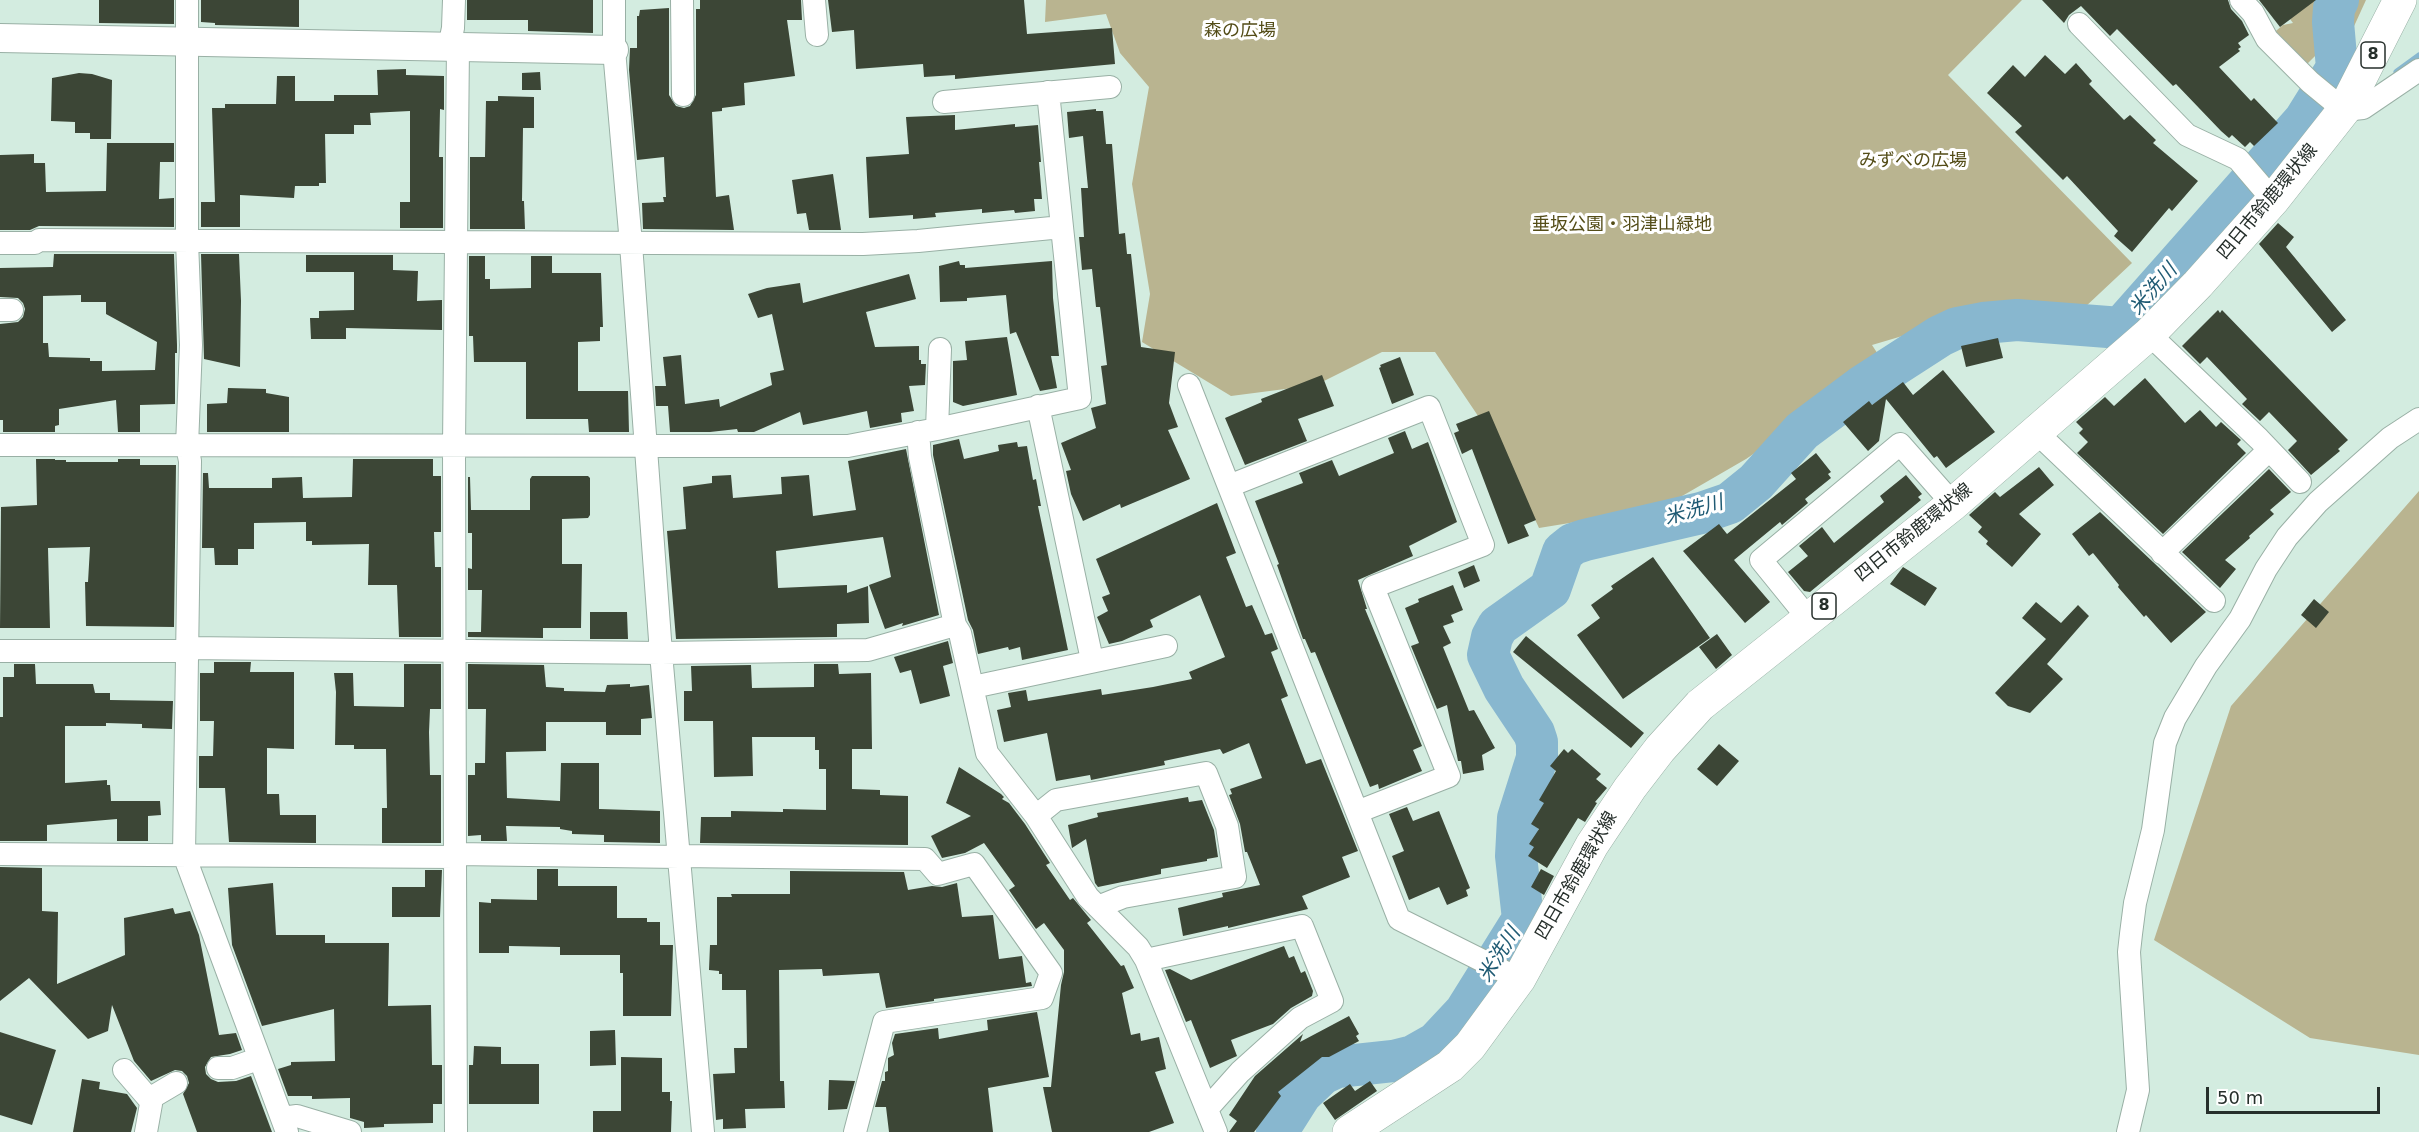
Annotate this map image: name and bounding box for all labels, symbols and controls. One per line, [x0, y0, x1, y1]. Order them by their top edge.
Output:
park label: 森の広場 [1204, 20, 1276, 42]
road number: 8 [2361, 42, 2385, 68]
street label: 四日市鈴鹿環状線 [2213, 140, 2323, 264]
park label: みずべの広場 [1859, 150, 1967, 172]
park label: 垂坂公園・羽津山緑地 [1532, 214, 1712, 236]
water label: 米洗川 [2125, 259, 2183, 321]
street label: 四日市鈴鹿環状線 [1851, 479, 1977, 587]
water label: 米洗川 [1662, 491, 1726, 531]
road number: 8 [1812, 593, 1836, 619]
street label: 四日市鈴鹿環状線 [1532, 808, 1622, 944]
water label: 米洗川 [1474, 923, 1526, 987]
scale bar [2209, 1075, 2383, 1113]
text: 50 m [2217, 1087, 2263, 1108]

